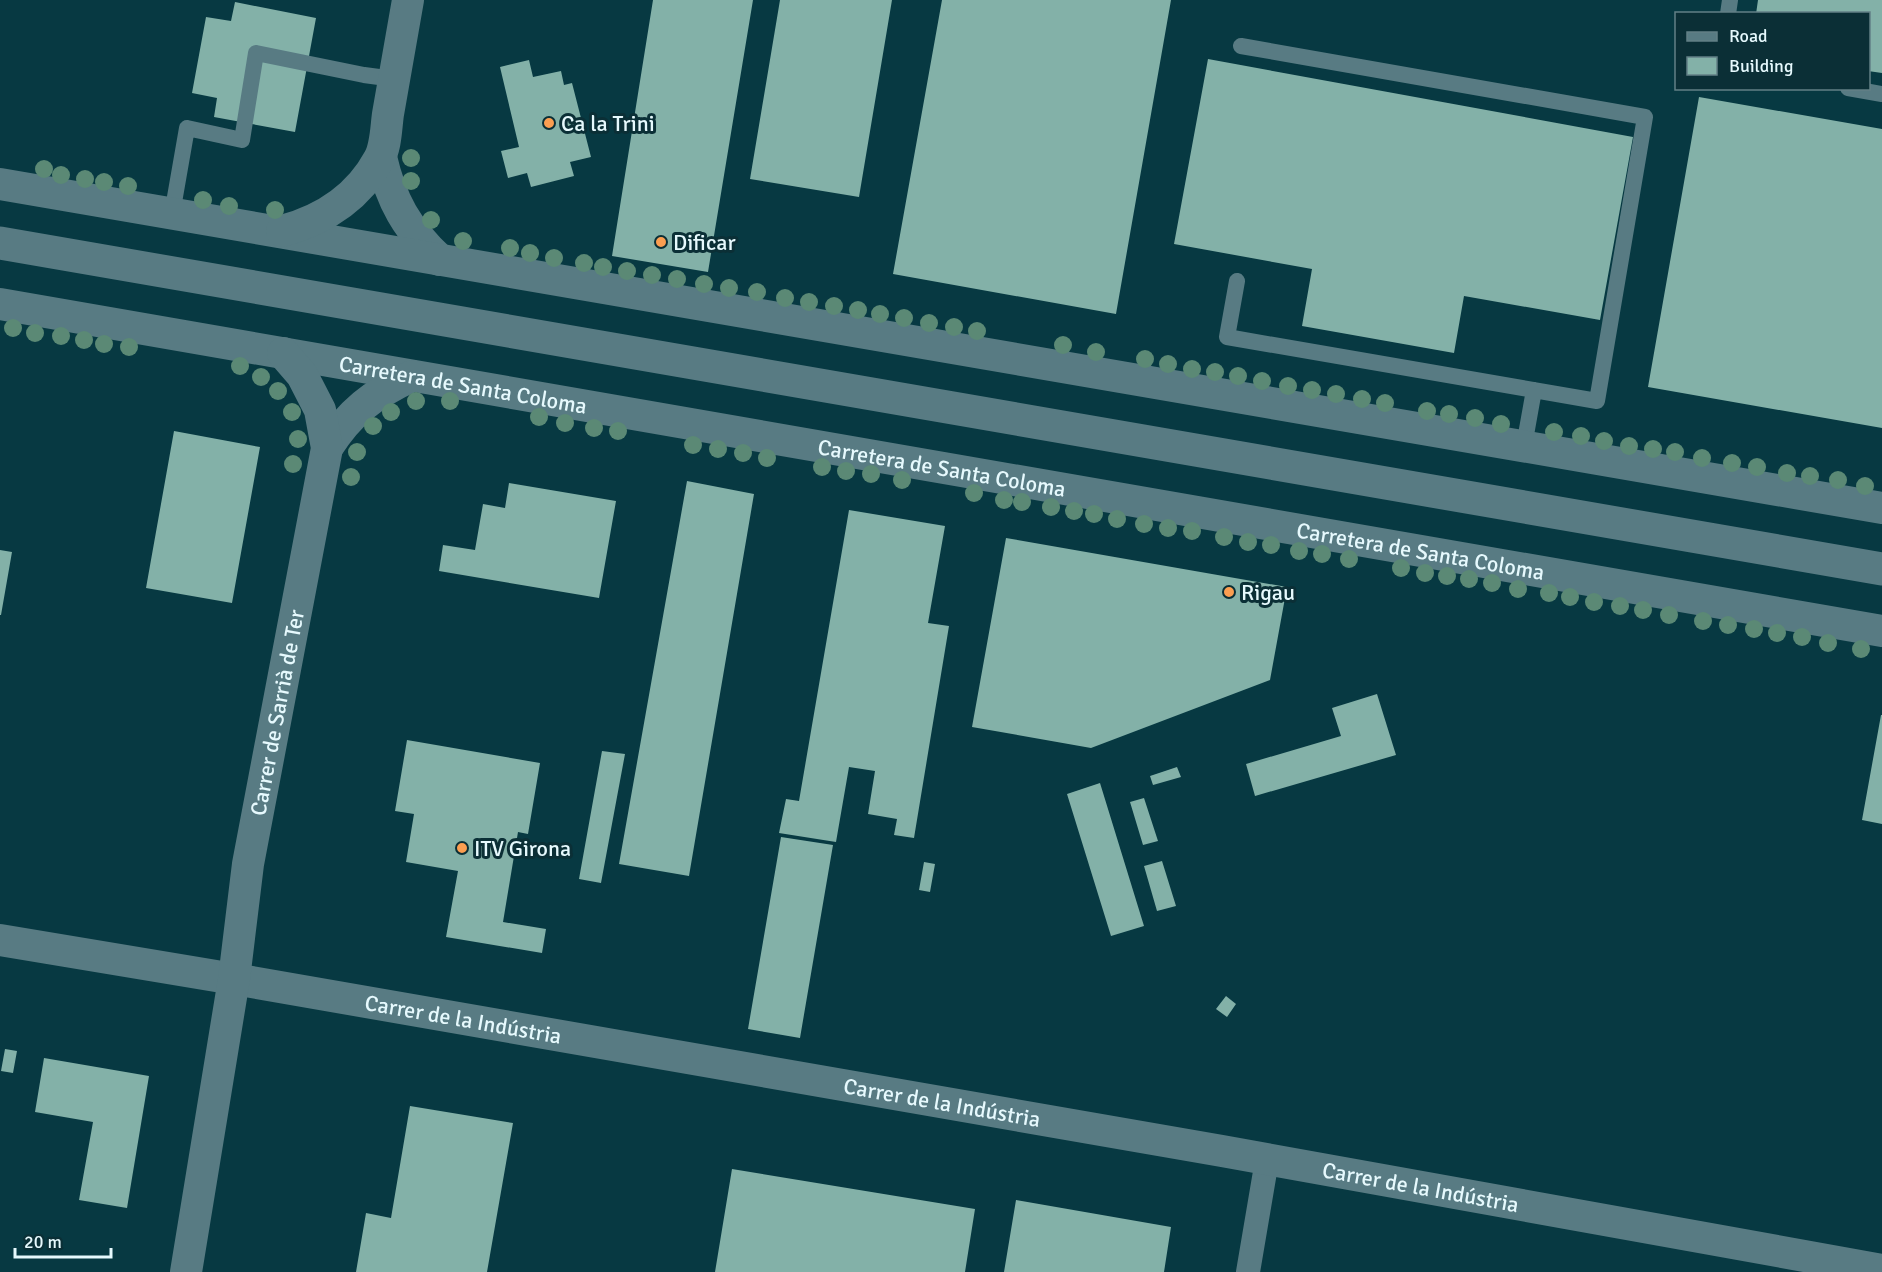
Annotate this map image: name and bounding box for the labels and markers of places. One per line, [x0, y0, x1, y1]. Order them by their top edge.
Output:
place label: Ca la Trini [561, 110, 655, 137]
marker: Ca la Trini [542, 116, 556, 130]
place label: Dificar [673, 229, 736, 256]
marker: Dificar [654, 235, 668, 249]
place label: Rigau [1241, 579, 1295, 606]
marker: Rigau [1222, 585, 1236, 599]
place label: ITV Girona [474, 835, 571, 862]
marker: ITV Girona [455, 841, 469, 855]

